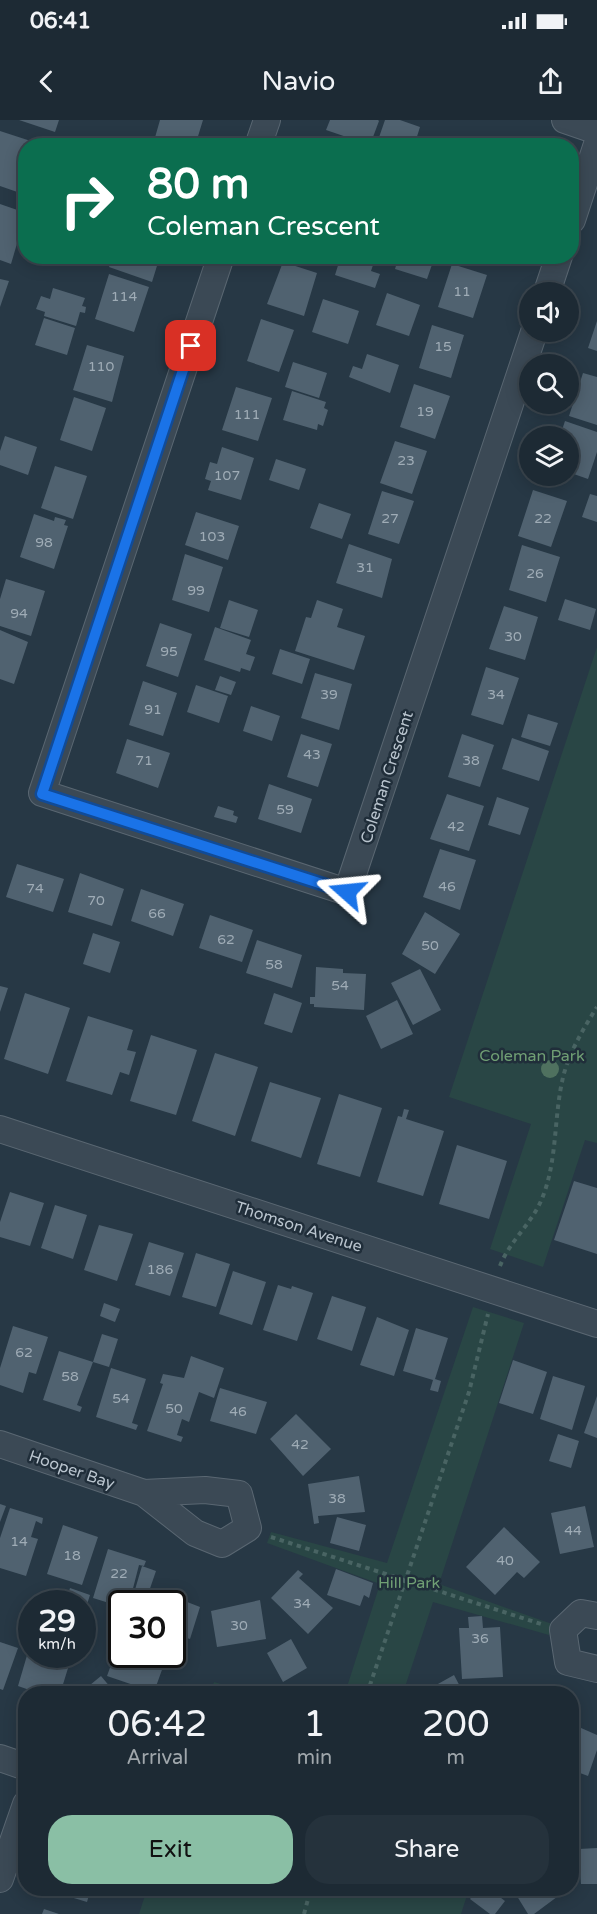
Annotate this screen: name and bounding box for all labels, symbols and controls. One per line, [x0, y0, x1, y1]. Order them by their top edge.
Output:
text: 06:41 [30, 8, 91, 34]
icon: back [30, 65, 63, 98]
text: Navio [261, 65, 336, 98]
icon: share [534, 65, 567, 98]
text: 80 m [147, 159, 249, 210]
icon: right [48, 162, 126, 240]
text: Coleman Crescent [147, 210, 380, 243]
map controls [519, 282, 579, 486]
button: sound [519, 282, 579, 342]
house number: 11 [453, 283, 471, 300]
house number: 114 [111, 288, 137, 305]
pin [165, 320, 216, 371]
icon: arrive [174, 329, 207, 362]
house number: 15 [434, 338, 452, 355]
button: search [519, 354, 579, 414]
house number: 110 [88, 358, 114, 375]
house number: 19 [416, 403, 434, 420]
house number: 111 [234, 406, 260, 423]
button: layers [519, 426, 579, 486]
house number: 23 [397, 452, 415, 469]
house number: 107 [214, 467, 240, 484]
house number: 27 [381, 510, 399, 527]
house number: 22 [534, 510, 552, 527]
house number: 103 [199, 528, 225, 545]
house number: 98 [35, 534, 53, 551]
house number: 31 [356, 559, 374, 576]
house number: 26 [526, 565, 544, 582]
house number: 99 [187, 582, 205, 599]
house number: 94 [10, 605, 28, 622]
house number: 30 [504, 628, 522, 645]
house number: 95 [160, 643, 178, 660]
house number: 39 [320, 686, 338, 703]
house number: 34 [487, 686, 505, 703]
house number: 91 [144, 701, 162, 718]
street label: Coleman Crescent [356, 709, 418, 846]
house number: 43 [303, 746, 321, 763]
house number: 71 [135, 752, 153, 769]
house number: 38 [462, 752, 480, 769]
house number: 59 [276, 801, 294, 818]
house number: 42 [447, 818, 465, 835]
position arrow [315, 860, 379, 924]
house number: 46 [438, 878, 456, 895]
house number: 74 [26, 880, 44, 897]
house number: 70 [87, 892, 105, 909]
house number: 66 [148, 905, 166, 922]
house number: 62 [217, 931, 235, 948]
house number: 50 [421, 937, 439, 954]
house number: 58 [265, 956, 283, 973]
house number: 54 [331, 977, 349, 994]
park label: Coleman Park [479, 1046, 585, 1066]
street label: Thomson Avenue [233, 1197, 365, 1257]
house number: 186 [147, 1261, 173, 1278]
house number: 62 [15, 1344, 33, 1361]
house number: 58 [61, 1368, 79, 1385]
house number: 54 [112, 1390, 130, 1407]
house number: 50 [165, 1400, 183, 1417]
house number: 46 [229, 1403, 247, 1420]
house number: 42 [291, 1436, 309, 1453]
street label: Hooper Bay [26, 1446, 118, 1494]
house number: 38 [328, 1490, 346, 1507]
house number: 44 [564, 1522, 582, 1539]
house number: 14 [10, 1533, 28, 1550]
house number: 18 [63, 1547, 81, 1564]
house number: 40 [496, 1552, 514, 1569]
house number: 22 [110, 1565, 128, 1582]
park label: Hill Park [378, 1573, 440, 1593]
speed limit sign: 30 [108, 1590, 186, 1668]
house number: 34 [293, 1595, 311, 1612]
text: 29 [38, 1603, 76, 1640]
house number: 30 [230, 1617, 248, 1634]
house number: 36 [471, 1630, 489, 1647]
text: km/h [38, 1635, 76, 1653]
text: 06:42 [107, 1703, 207, 1746]
text: 1 [303, 1703, 326, 1746]
text: 200 [422, 1703, 490, 1746]
text: Arrival [126, 1746, 188, 1770]
text: min [297, 1746, 332, 1770]
text: m [446, 1746, 465, 1770]
button: Exit [48, 1815, 293, 1884]
button: Share [305, 1815, 549, 1884]

